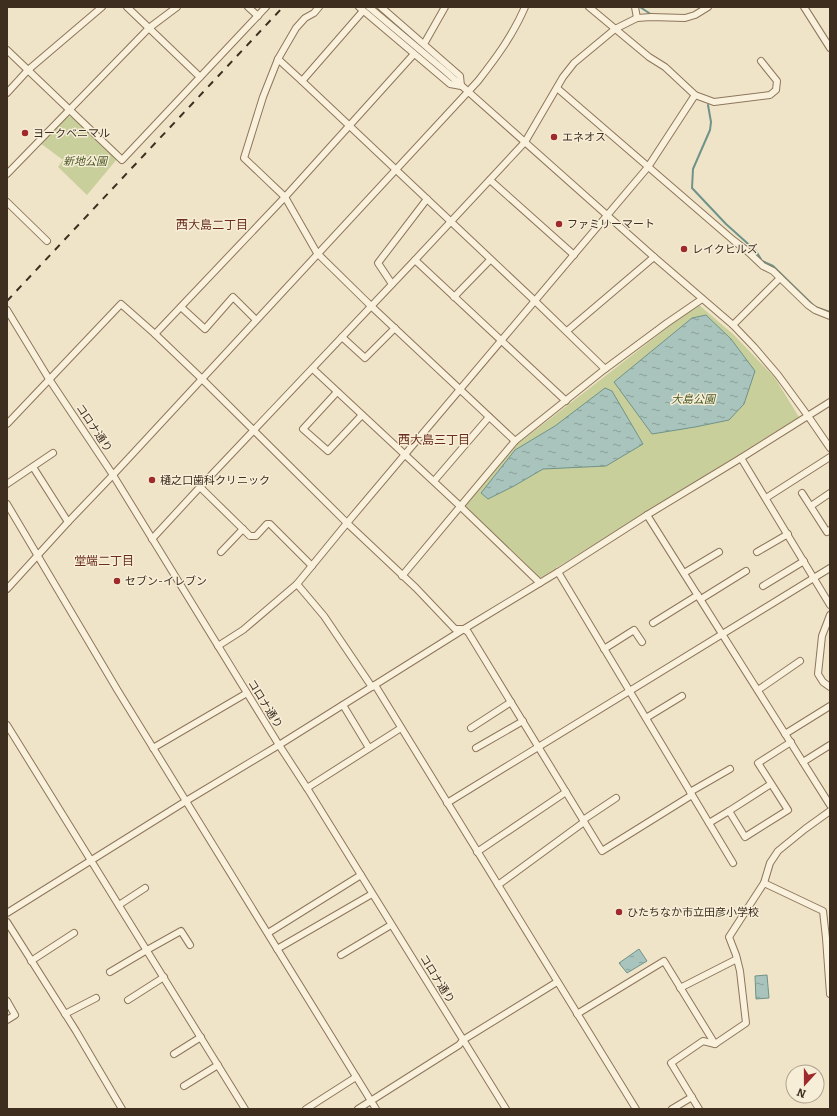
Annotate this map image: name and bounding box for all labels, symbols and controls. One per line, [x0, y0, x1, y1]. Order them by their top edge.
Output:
place label: ヨークベニマル [33, 127, 110, 140]
marker: ヨークベニマル [20, 128, 30, 138]
place label: エネオス [562, 131, 606, 144]
marker: エネオス [549, 132, 559, 142]
park label: 新地公園 [63, 155, 109, 168]
district label: 西大島二丁目 [176, 218, 248, 232]
place label: ファミリーマート [567, 218, 655, 231]
marker: ファミリーマート [554, 219, 564, 229]
place label: レイクヒルズ [692, 243, 758, 256]
marker: レイクヒルズ [679, 244, 689, 254]
park label: 大島公園 [671, 393, 717, 406]
street label: コロナ通り [73, 402, 115, 454]
district label: 西大島三丁目 [398, 433, 470, 447]
place label: 樋之口歯科クリニック [160, 474, 270, 487]
marker: 樋之口歯科クリニック [147, 475, 157, 485]
district label: 堂端二丁目 [74, 554, 134, 568]
place label: セブン-イレブン [125, 575, 207, 588]
marker: セブン-イレブン [112, 576, 122, 586]
street label: コロナ通り [245, 677, 285, 731]
place label: ひたちなか市立田彦小学校 [627, 906, 759, 919]
marker: ひたちなか市立田彦小学校 [614, 907, 624, 917]
street label: コロナ通り [417, 952, 457, 1006]
north arrow [785, 1064, 825, 1104]
text: N [795, 1085, 808, 1100]

